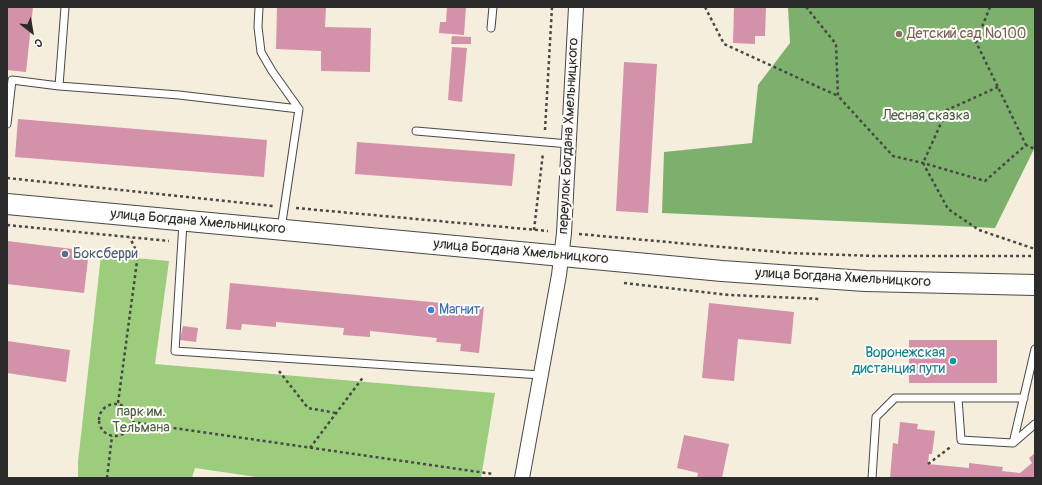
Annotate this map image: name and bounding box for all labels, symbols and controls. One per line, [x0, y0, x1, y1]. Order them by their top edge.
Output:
north arrow [12, 12, 52, 52]
place label: Детский сад №100 [907, 26, 1026, 42]
marker: Детский сад №100 [894, 29, 904, 39]
text: С [32, 35, 45, 50]
street label: переулок Богдана Хмельницкого [555, 37, 583, 235]
park label: Лесная сказка [883, 108, 969, 124]
street label: улица Богдана Хмельницкого [110, 206, 286, 238]
street label: улица Богдана Хмельницкого [433, 236, 609, 268]
place label: Боксберри [73, 246, 138, 262]
marker: Боксберри [60, 249, 70, 259]
street label: улица Богдана Хмельницкого [755, 265, 931, 291]
place label: Магнит [439, 302, 481, 318]
marker: Магнит [426, 305, 436, 315]
place label: Воронежская дистанция пути [852, 345, 945, 378]
marker: Воронежская дистанция пути [948, 356, 958, 366]
park label: парк им. Тельмана [112, 404, 170, 436]

